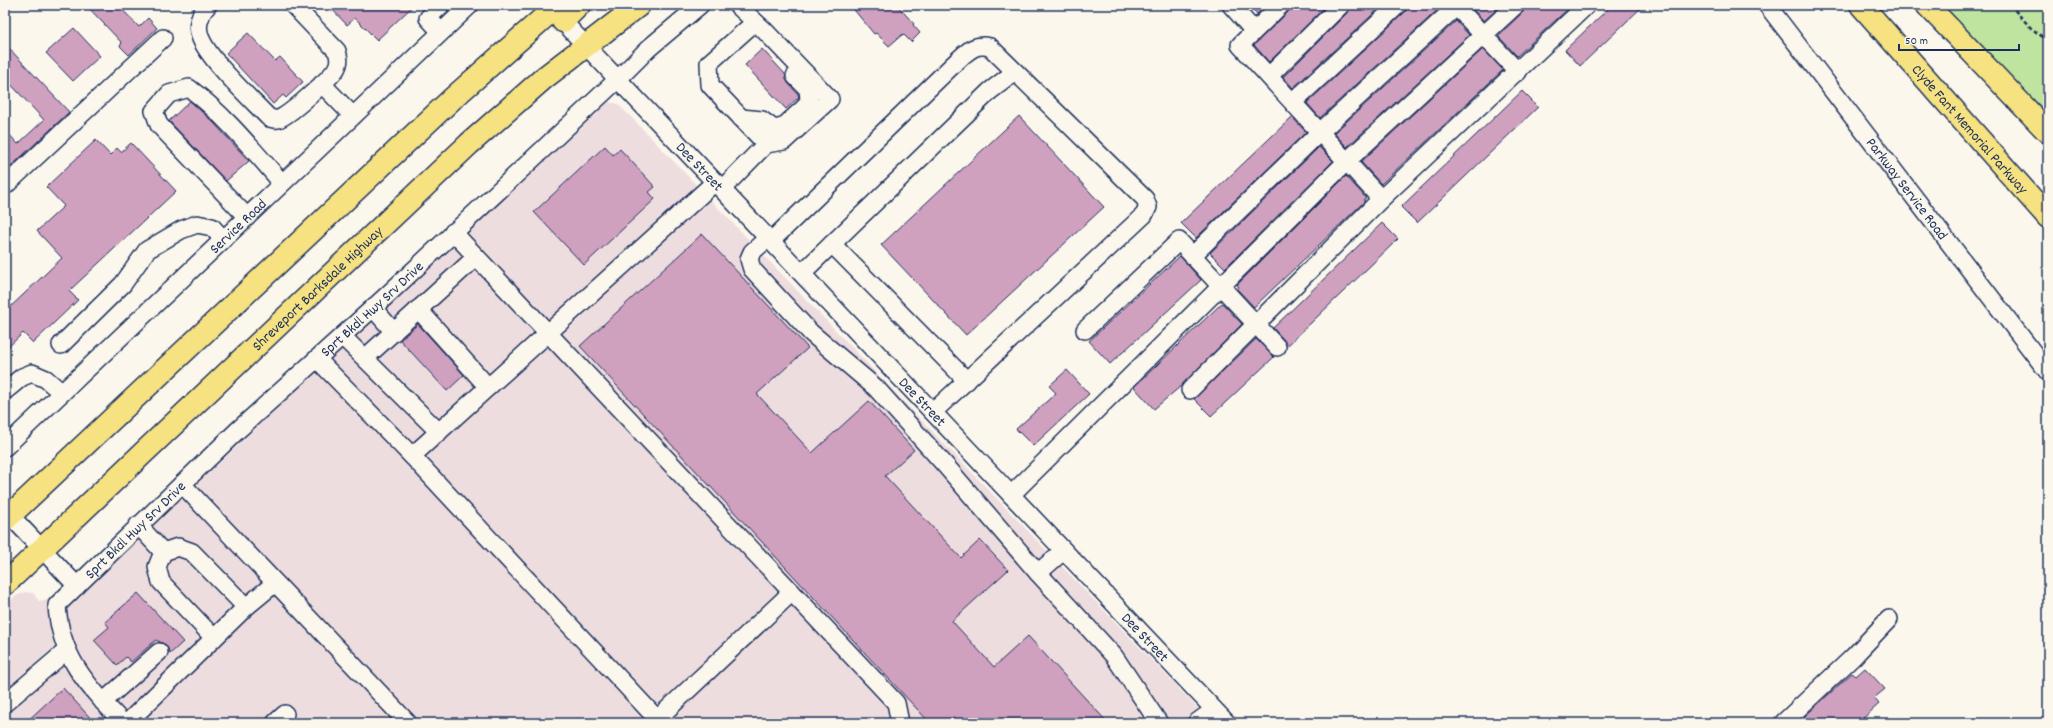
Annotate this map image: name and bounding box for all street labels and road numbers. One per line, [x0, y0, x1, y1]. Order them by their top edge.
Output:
street label: Clyde Fant Memorial Parkway [1905, 60, 2033, 201]
street label: Parkway Service Road [1859, 134, 1952, 245]
street label: Dee Street [670, 138, 728, 198]
street label: Service Road [205, 195, 273, 260]
street label: Shreveport Barksdale Highway [248, 221, 390, 357]
street label: Sprt Bkdl Hwy Srv Drive [316, 257, 430, 363]
street label: Dee Street [892, 373, 951, 433]
street label: Sprt Bkdl Hwy Srv Drive [81, 477, 192, 585]
street label: Dee Street [1115, 609, 1173, 668]

